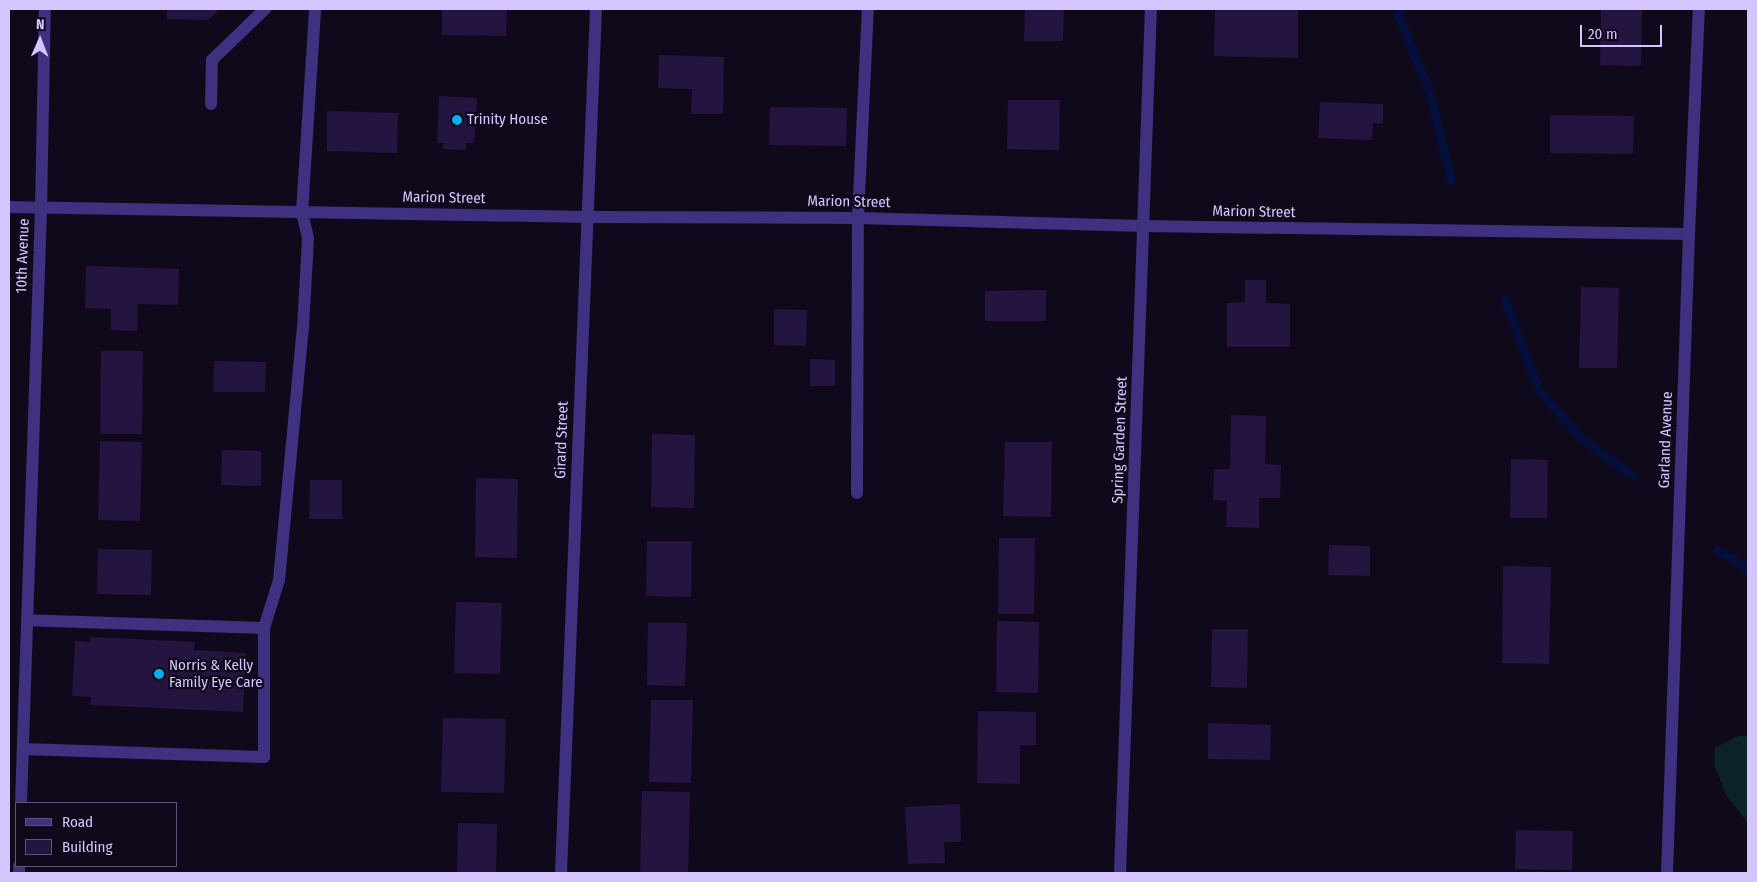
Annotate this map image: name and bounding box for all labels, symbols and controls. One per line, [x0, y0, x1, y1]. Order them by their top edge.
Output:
north arrow [15, 15, 65, 65]
scale bar [1582, 15, 1664, 47]
text: N [36, 16, 45, 33]
text: 20 m [1588, 25, 1618, 43]
place label: Trinity House [467, 111, 548, 129]
marker: Trinity House [451, 114, 463, 126]
street label: Marion Street [402, 188, 486, 208]
street label: Marion Street [807, 192, 891, 212]
street label: Marion Street [1212, 202, 1296, 222]
street label: 10th Avenue [13, 218, 33, 294]
street label: Spring Garden Street [1109, 376, 1131, 504]
street label: Garland Avenue [1655, 391, 1677, 489]
street label: Girard Street [552, 401, 572, 479]
place label: Norris & Kelly Family Eye Care [169, 656, 263, 691]
marker: Norris & Kelly Family Eye Care [153, 668, 165, 680]
legend [15, 802, 178, 867]
text: Road [62, 813, 93, 831]
text: Building [62, 838, 113, 856]

